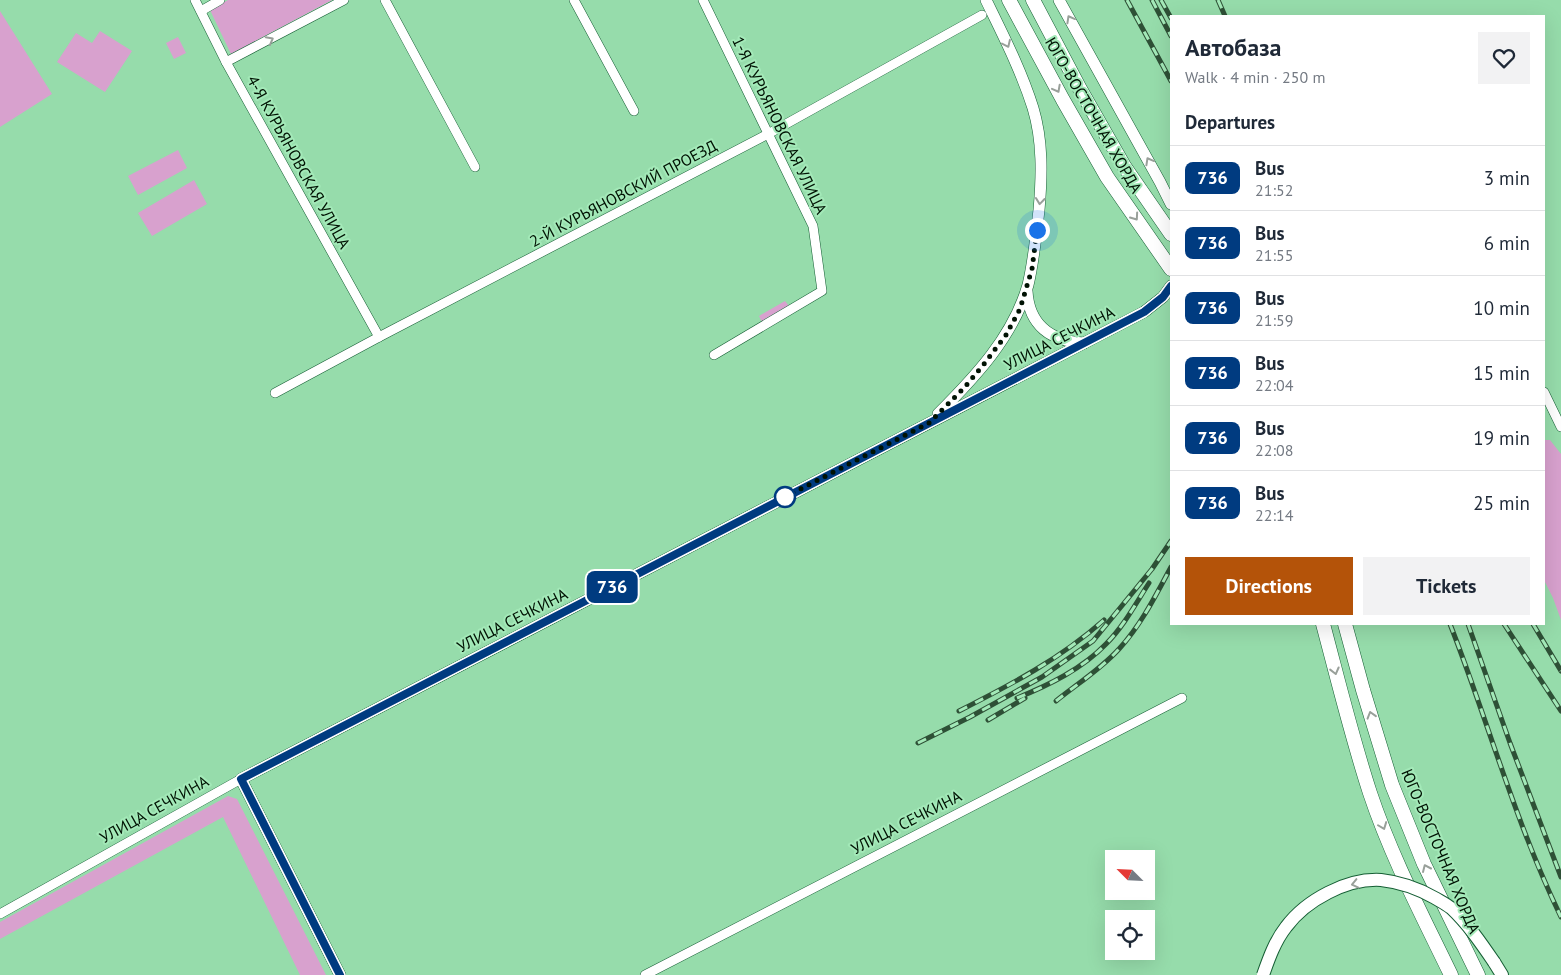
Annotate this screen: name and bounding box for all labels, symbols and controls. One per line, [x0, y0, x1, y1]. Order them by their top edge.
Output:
one-way arrow [1066, 15, 1076, 24]
text: Автобаза [1185, 32, 1281, 63]
button: heart [1478, 32, 1530, 84]
street label: 1-Я КУРЬЯНОВСКАЯ УЛИЦА [728, 33, 832, 218]
street label: ЮГО-ВОСТОЧНАЯ ХОРДА [1041, 33, 1147, 197]
one-way arrow [264, 36, 273, 46]
one-way arrow [1001, 39, 1011, 48]
text: Walk · 4 min · 250 m [1185, 67, 1325, 87]
street label: 4-Я КУРЬЯНОВСКАЯ УЛИЦА [243, 72, 355, 253]
one-way arrow [1051, 84, 1061, 93]
text: Departures [1185, 110, 1275, 134]
street label: 2-Й КУРЬЯНОВСКИЙ ПРОЕЗД [526, 135, 720, 251]
text: Bus [1255, 156, 1284, 180]
one-way arrow [1145, 158, 1155, 167]
text: 736 [1197, 166, 1228, 189]
text: 3 min [1484, 166, 1530, 190]
text: 21:52 [1255, 180, 1293, 200]
one-way arrow [1035, 197, 1046, 205]
one-way arrow [1129, 211, 1137, 220]
your location [1025, 218, 1050, 243]
text: Bus [1255, 221, 1284, 245]
text: 736 [1197, 231, 1228, 254]
text: 6 min [1484, 231, 1530, 255]
text: 21:55 [1255, 245, 1293, 265]
text: Bus [1255, 286, 1284, 310]
text: 736 [1197, 296, 1228, 319]
text: 10 min [1473, 296, 1530, 320]
street label: УЛИЦА СЕЧКИНА [1000, 301, 1118, 374]
text: 21:59 [1255, 310, 1293, 330]
text: Bus [1255, 351, 1284, 375]
text: 736 [1197, 361, 1228, 384]
text: 15 min [1473, 361, 1530, 385]
text: 22:04 [1255, 375, 1293, 395]
text: Bus [1255, 416, 1284, 440]
text: 736 [1197, 426, 1228, 449]
text: 19 min [1473, 426, 1530, 450]
text: 22:08 [1255, 440, 1293, 460]
text: Bus [1255, 481, 1284, 505]
unlabelled marker [774, 486, 796, 508]
text: 736 [1197, 491, 1228, 514]
text: 25 min [1473, 491, 1530, 515]
text: 22:14 [1255, 505, 1293, 525]
button: Directions [1185, 557, 1353, 615]
button: Tickets [1363, 557, 1530, 615]
line badge: 736 [583, 571, 641, 603]
text: 736 [597, 575, 627, 598]
street label: УЛИЦА СЕЧКИНА [453, 583, 571, 656]
one-way arrow [1330, 666, 1340, 674]
one-way arrow [1366, 712, 1376, 720]
street label: ЮГО-ВОСТОЧНАЯ ХОРДА [1397, 766, 1485, 937]
street label: УЛИЦА СЕЧКИНА [96, 771, 212, 847]
street label: УЛИЦА СЕЧКИНА [847, 785, 965, 858]
one-way arrow [1377, 821, 1387, 830]
north arrow [1105, 850, 1155, 900]
map controls [1105, 850, 1155, 960]
one-way arrow [1422, 864, 1433, 873]
one-way arrow [1350, 878, 1359, 889]
button: locate [1105, 910, 1155, 960]

